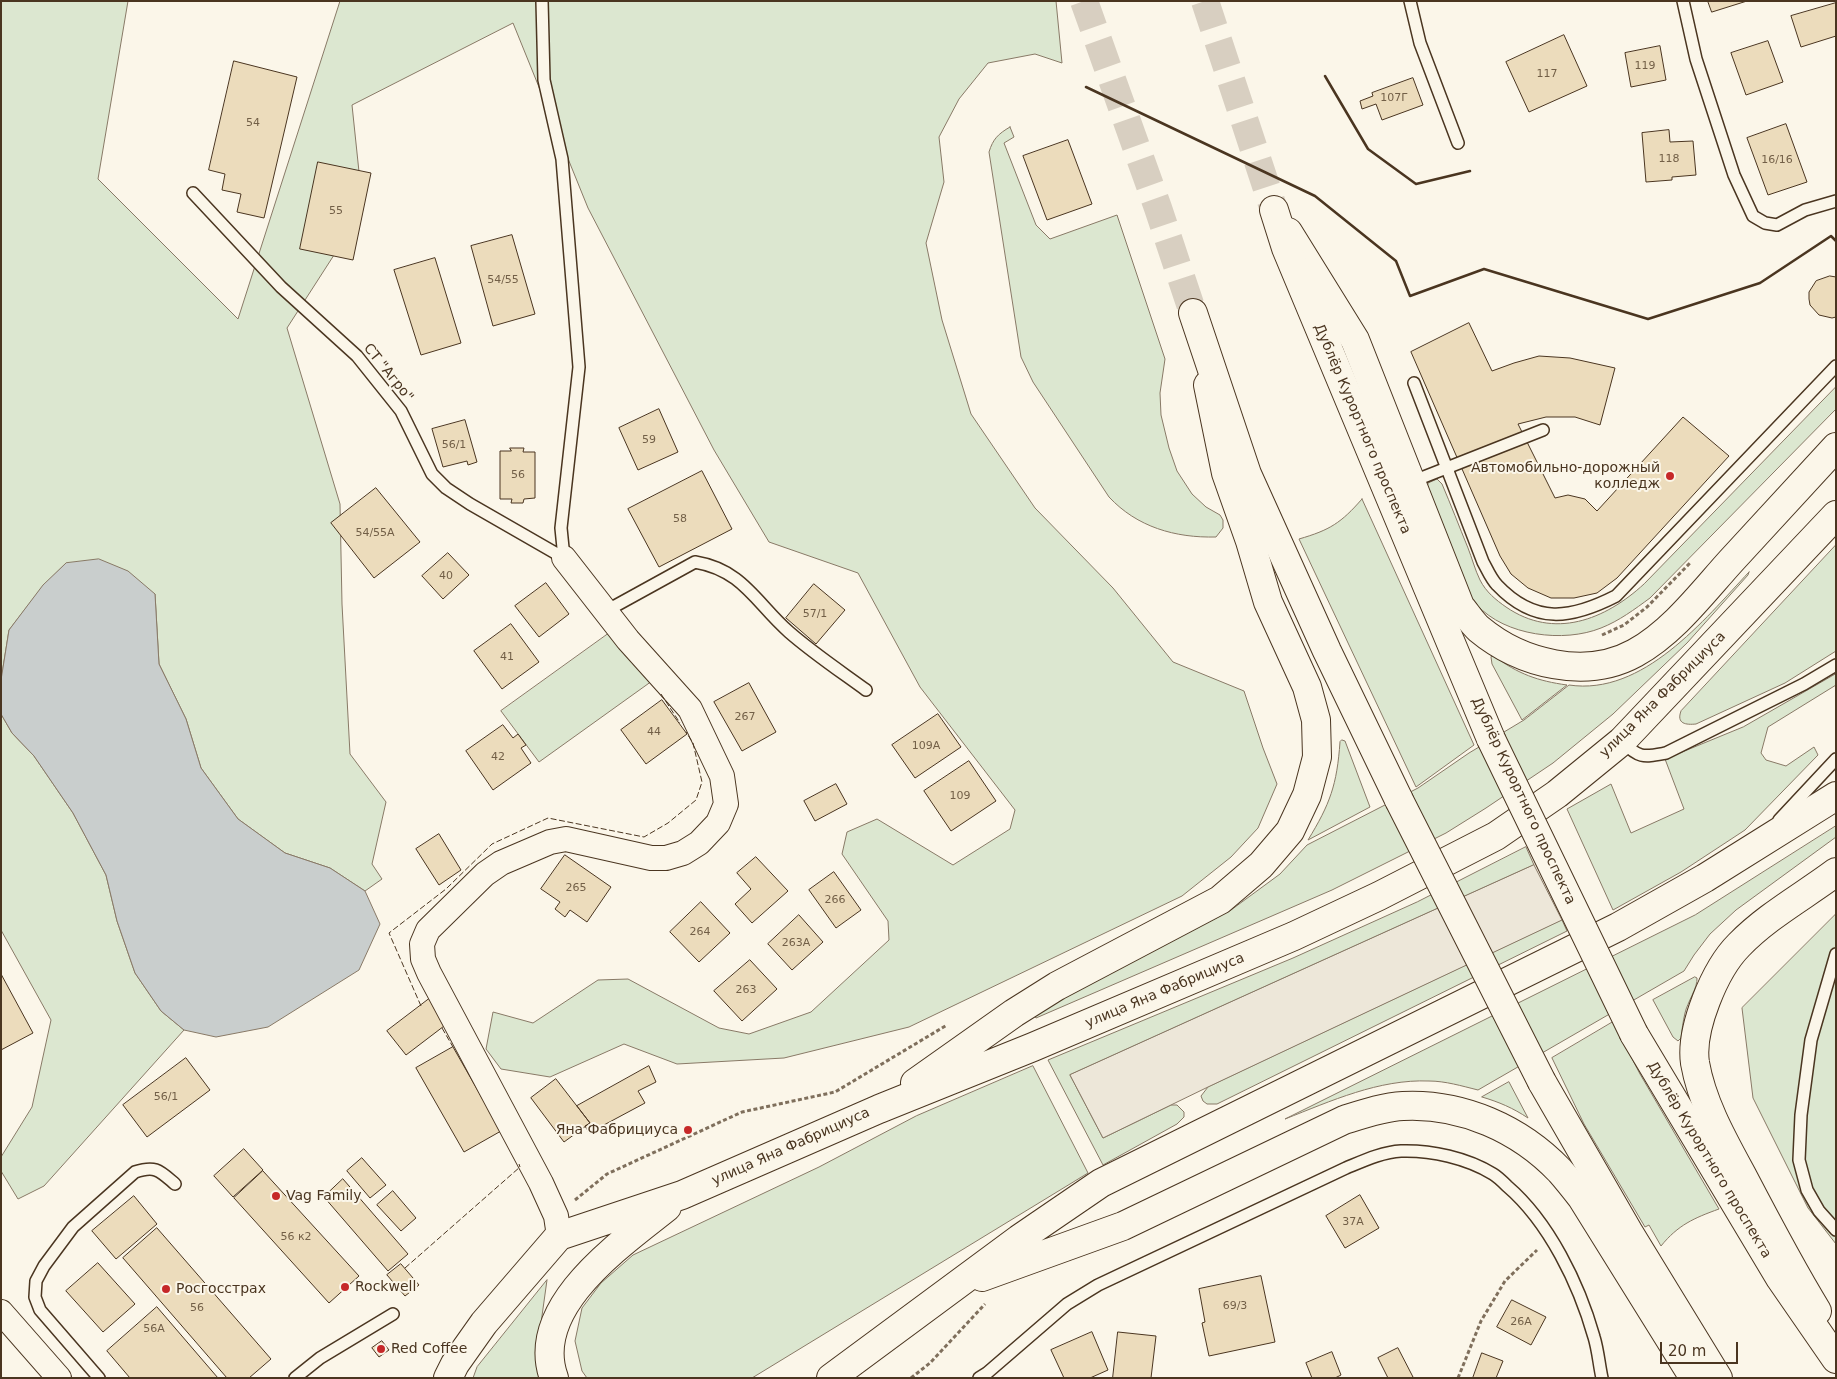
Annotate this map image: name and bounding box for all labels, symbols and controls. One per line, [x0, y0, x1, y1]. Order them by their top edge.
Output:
house number: 119 [1635, 59, 1655, 73]
house number: 117 [1537, 67, 1557, 81]
house number: 107Г [1380, 91, 1408, 105]
house number: 54 [246, 116, 260, 130]
house number: 118 [1659, 152, 1679, 166]
house number: 16/16 [1761, 153, 1793, 167]
house number: 55 [329, 204, 343, 218]
house number: 54/55 [487, 273, 519, 287]
street label: Дублёр Курортного проспекта [1310, 321, 1414, 537]
street label: СТ "Агро" [359, 340, 417, 406]
house number: 59 [642, 433, 656, 447]
house number: 56/1 [442, 438, 466, 452]
place label: Автомобильно-дорожный колледж [1471, 460, 1660, 492]
house number: 56 [511, 468, 525, 482]
marker: Автомобильно-дорожный колледж [1664, 470, 1676, 482]
house number: 58 [673, 512, 687, 526]
house number: 54/55А [355, 526, 395, 540]
house number: 40 [439, 569, 453, 583]
house number: 57/1 [803, 607, 827, 621]
street label: улица Яна Фабрициуса [1597, 629, 1729, 761]
house number: 41 [500, 650, 514, 664]
street label: Дублёр Курортного проспекта [1467, 695, 1579, 907]
house number: 267 [735, 710, 755, 724]
house number: 44 [647, 725, 661, 739]
house number: 109А [912, 739, 940, 753]
house number: 42 [491, 750, 505, 764]
house number: 109 [950, 789, 970, 803]
house number: 265 [566, 881, 586, 895]
house number: 266 [825, 893, 845, 907]
house number: 264 [690, 925, 710, 939]
house number: 263А [782, 936, 810, 950]
street label: улица Яна Фабрициуса [1083, 950, 1247, 1032]
house number: 263 [736, 983, 756, 997]
street label: Дублёр Курортного проспекта [1643, 1058, 1775, 1262]
house number: 56/1 [154, 1090, 178, 1104]
street label: улица Яна Фабрициуса [709, 1105, 873, 1189]
place label: Яна Фабрициуса [556, 1122, 678, 1138]
marker: Яна Фабрициуса [682, 1124, 694, 1136]
place label: Vag Family [286, 1188, 361, 1204]
marker: Vag Family [270, 1190, 282, 1202]
house number: 37А [1342, 1215, 1364, 1229]
house number: 56 к2 [280, 1230, 312, 1244]
place label: Rockwell [355, 1279, 416, 1295]
place label: Росгосстрах [176, 1281, 266, 1297]
marker: Rockwell [339, 1281, 351, 1293]
marker: Росгосстрах [160, 1283, 172, 1295]
house number: 69/3 [1223, 1299, 1247, 1313]
house number: 56 [190, 1301, 204, 1315]
house number: 26А [1510, 1315, 1532, 1329]
house number: 56А [143, 1322, 165, 1336]
scale bar [1662, 1332, 1740, 1364]
place label: Red Coffee [391, 1341, 467, 1357]
text: 20 m [1668, 1342, 1706, 1360]
marker: Red Coffee [375, 1343, 387, 1355]

